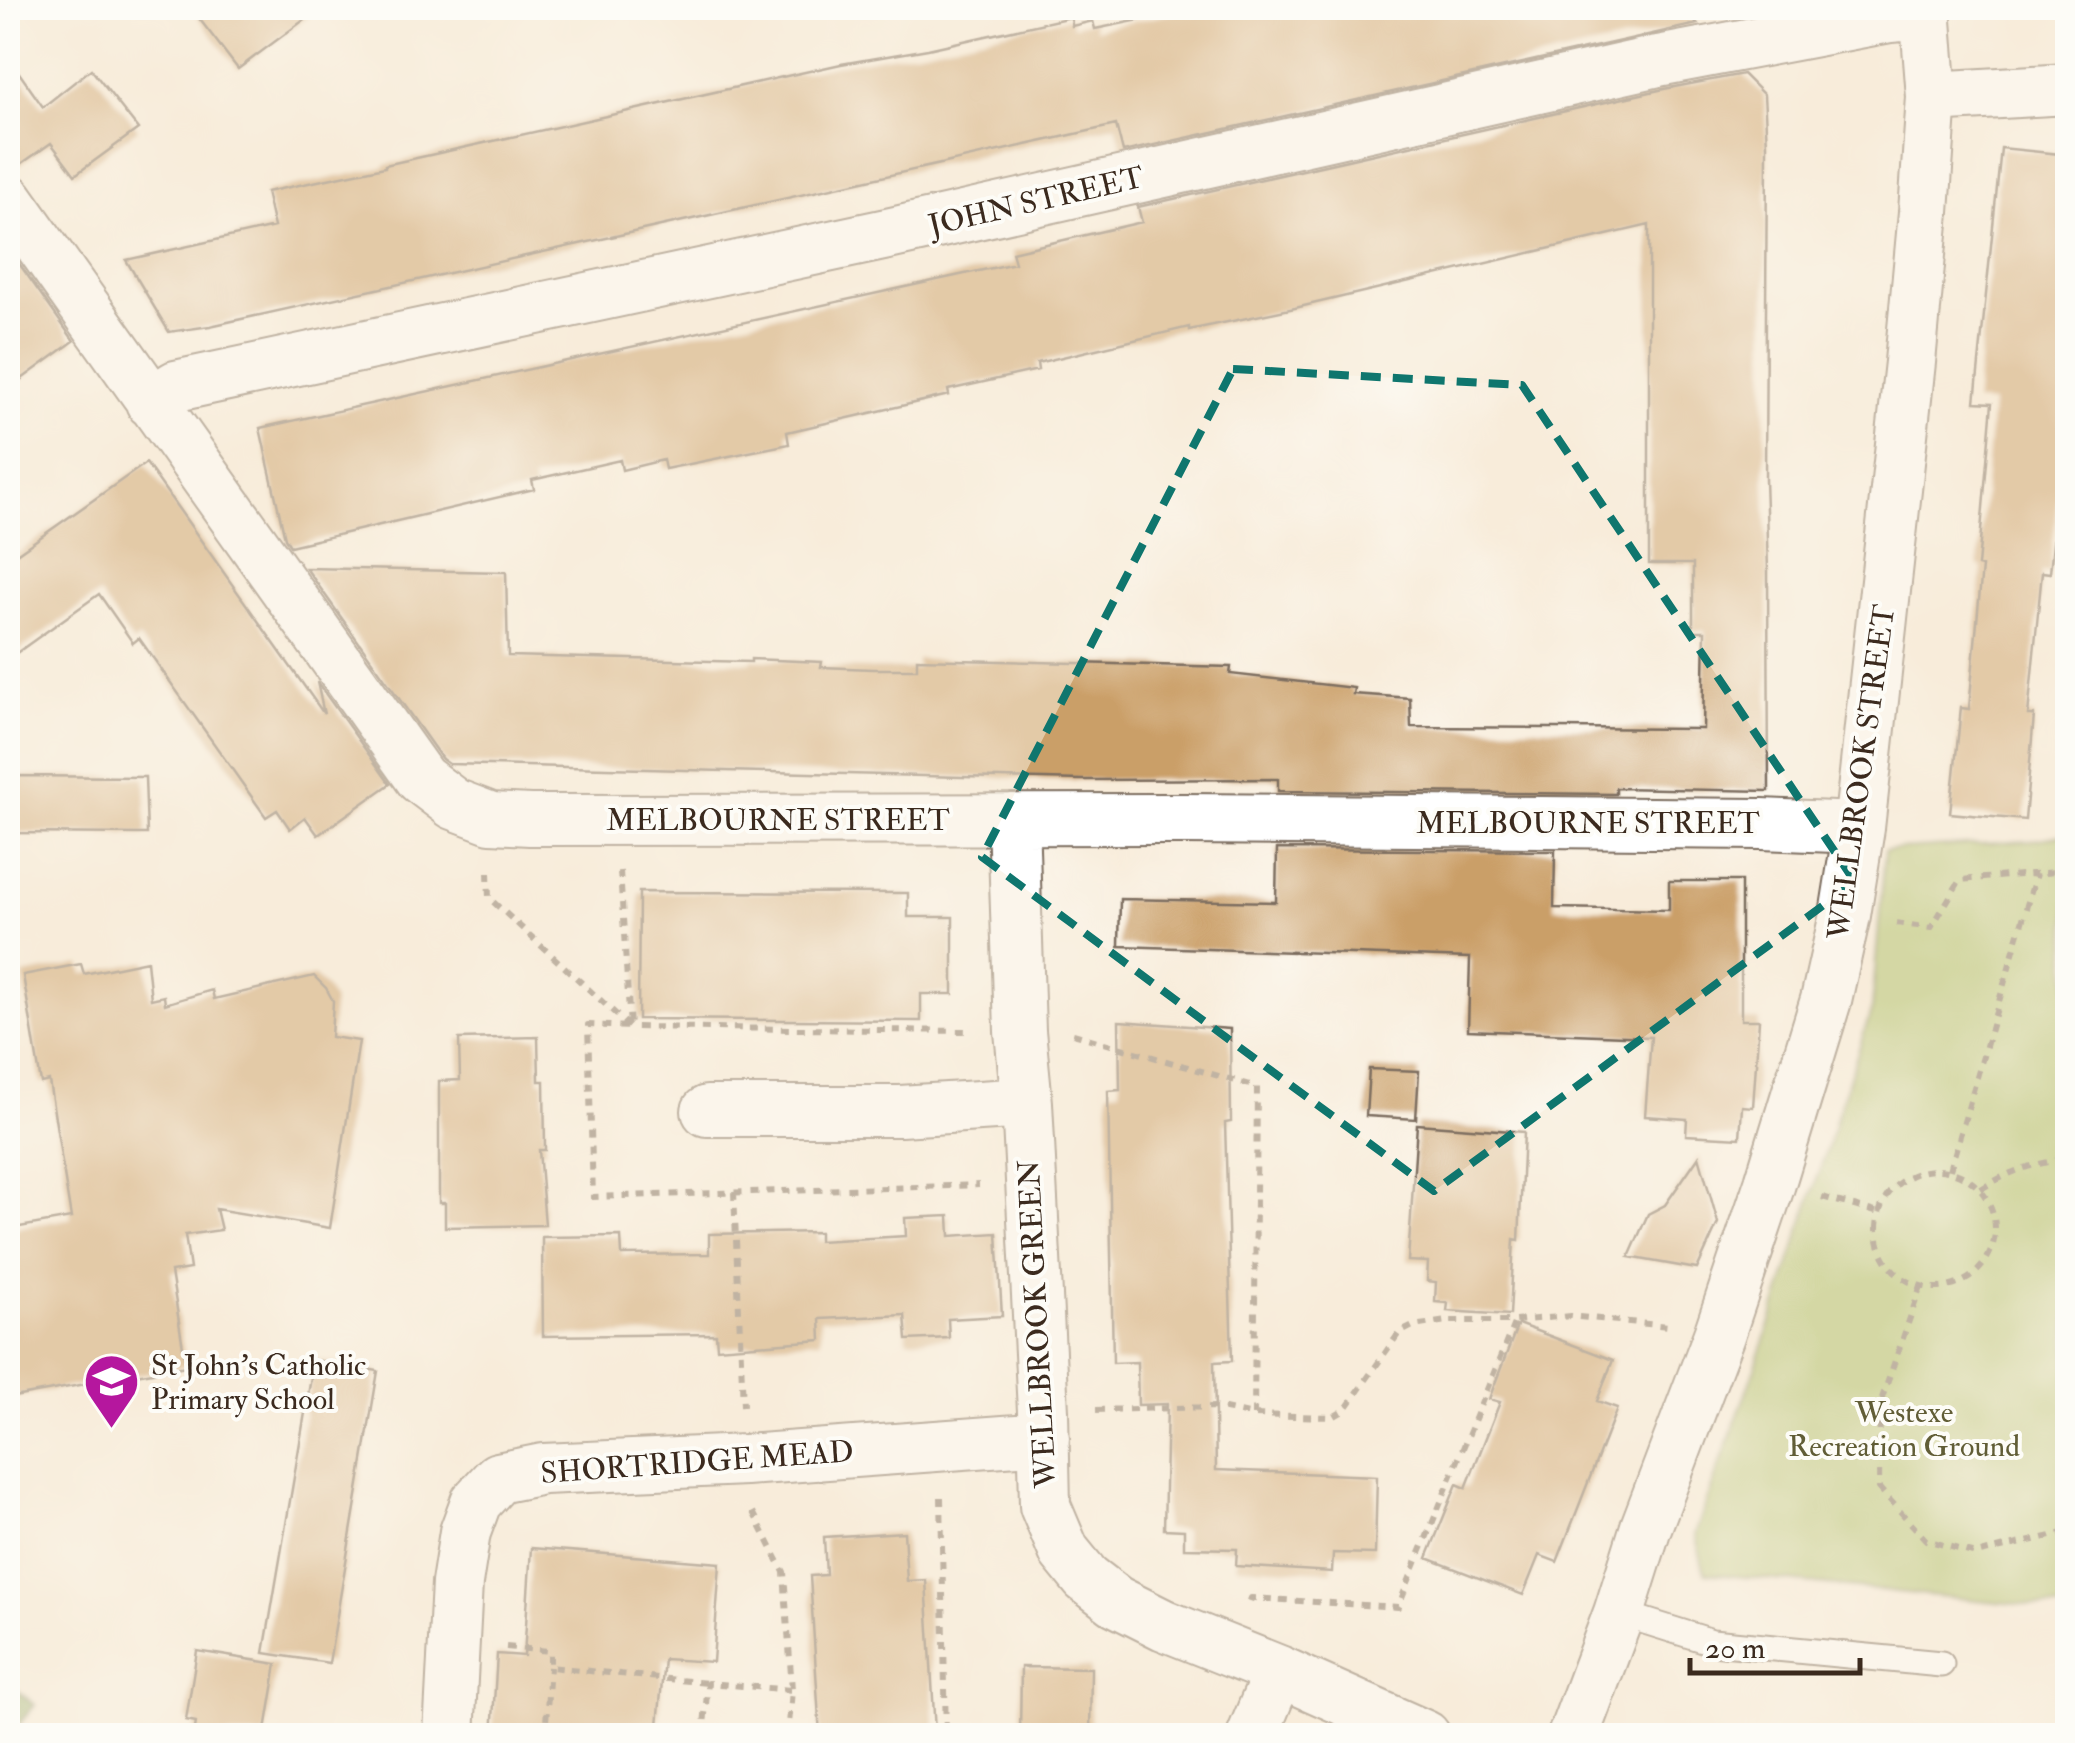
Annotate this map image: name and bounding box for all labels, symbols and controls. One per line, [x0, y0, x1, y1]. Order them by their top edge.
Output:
street label: JOHN STREET [924, 159, 1147, 244]
street label: WELLBROOK STREET [1820, 602, 1903, 943]
street label: MELBOURNE STREET [606, 802, 950, 839]
street label: MELBOURNE STREET [1416, 805, 1760, 842]
street label: WELLBROOK GREEN [1010, 1159, 1065, 1490]
place label: St John's Catholic Primary School [151, 1347, 366, 1418]
school or university icon: St John's Catholic Primary School [82, 1352, 142, 1431]
park label: Westexe Recreation Ground [1788, 1394, 2020, 1465]
street label: SHORTRIDGE MEAD [539, 1433, 855, 1492]
scale bar [1690, 1613, 1860, 1675]
text: 20 m [1705, 1630, 1765, 1667]

